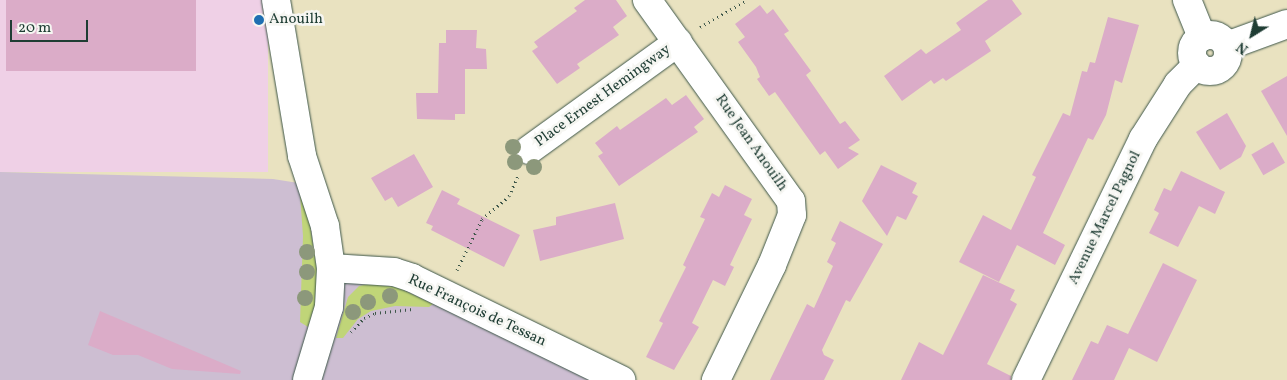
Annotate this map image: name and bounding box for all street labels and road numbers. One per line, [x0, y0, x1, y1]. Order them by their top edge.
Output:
street label: Place Ernest Hemingway [532, 41, 674, 151]
street label: Rue Jean Anouilh [711, 91, 791, 195]
street label: Avenue Marcel Pagnol [1065, 148, 1145, 288]
street label: Rue François de Tessan [405, 271, 549, 351]

